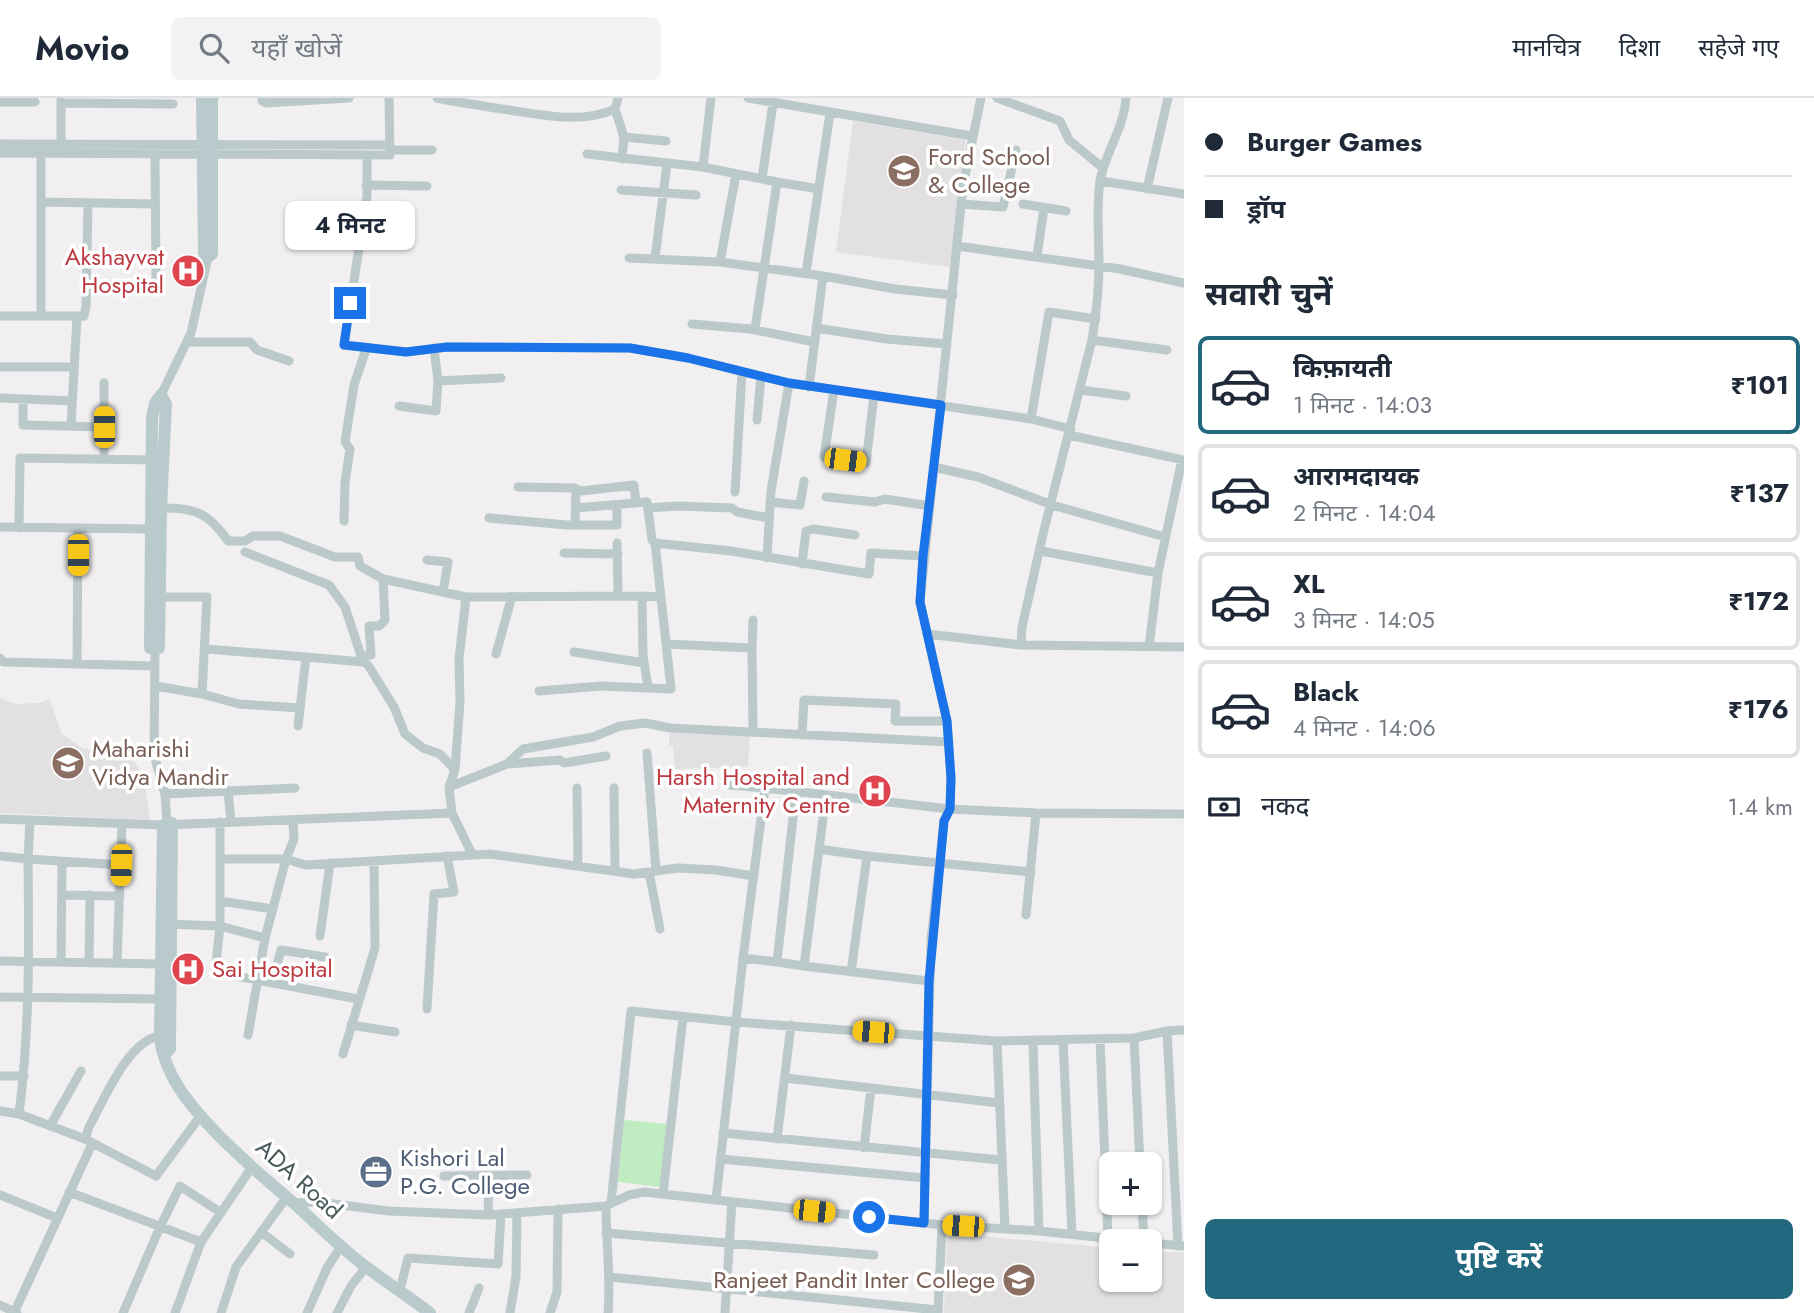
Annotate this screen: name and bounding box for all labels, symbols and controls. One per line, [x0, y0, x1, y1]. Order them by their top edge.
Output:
search box [171, 17, 661, 80]
text: Movio [35, 25, 129, 72]
icon: search [195, 29, 233, 67]
text: यहाँ खोजें [251, 29, 342, 67]
text: मानचित्र [1512, 30, 1581, 65]
text: दिशा [1619, 30, 1660, 65]
text: सहेजे गए [1698, 30, 1779, 65]
text: Burger Games [1247, 123, 1422, 161]
place label: Ford School & College [928, 139, 1050, 202]
school or university icon: Ford School & College [885, 152, 923, 190]
text: ड्रॉप [1247, 190, 1285, 228]
callout: 4 मिनट [285, 202, 415, 250]
text: 4 मिनट [314, 208, 386, 242]
place label: Akshayvat Hospital [65, 239, 164, 302]
hospital icon: Akshayvat Hospital [169, 252, 207, 290]
text: सवारी चुनें [1205, 271, 1332, 317]
route end [334, 287, 366, 319]
text: किफ़ायती [1293, 349, 1392, 387]
icon: car [1209, 354, 1272, 417]
text: ₹101 [1730, 366, 1789, 404]
text: 1 मिनट · 14:03 [1293, 388, 1432, 422]
car [94, 406, 115, 448]
car [823, 447, 868, 473]
text: आरामदायक [1293, 457, 1419, 495]
icon: car [1209, 462, 1272, 525]
text: ₹137 [1729, 474, 1789, 512]
text: 2 मिनट · 14:04 [1293, 496, 1436, 530]
car [68, 534, 89, 576]
text: XL [1293, 565, 1325, 603]
icon: car [1209, 570, 1272, 633]
text: ₹172 [1728, 582, 1789, 620]
text: 3 मिनट · 14:05 [1293, 603, 1435, 637]
text: Black [1293, 673, 1359, 711]
icon: car [1209, 678, 1272, 741]
text: ₹176 [1728, 690, 1789, 728]
text: 4 मिनट · 14:06 [1293, 711, 1436, 745]
place label: Maharishi Vidya Mandir [92, 731, 230, 794]
school or university icon: Maharishi Vidya Mandir [49, 744, 87, 782]
place label: Harsh Hospital and Maternity Centre [656, 759, 850, 822]
hospital icon: Harsh Hospital and Maternity Centre [856, 772, 894, 810]
text: नकद [1261, 787, 1309, 825]
icon: cash [1205, 788, 1243, 826]
text: 1.4 km [1727, 790, 1793, 824]
car [110, 844, 133, 886]
hospital icon: Sai Hospital [169, 950, 207, 988]
place label: Sai Hospital [212, 951, 333, 986]
car [852, 1020, 895, 1044]
street label: ADA Road [248, 1130, 351, 1227]
place label: Kishori Lal P.G. College [400, 1140, 530, 1203]
map controls [1099, 1152, 1162, 1292]
button: + [1099, 1152, 1162, 1215]
office icon: Kishori Lal P.G. College [357, 1153, 395, 1191]
car [793, 1198, 836, 1224]
route start [853, 1201, 885, 1233]
car [942, 1214, 985, 1238]
button: पुष्टि करें [1205, 1219, 1793, 1299]
button: − [1099, 1229, 1162, 1292]
school or university icon: Ranjeet Pandit Inter College [1000, 1261, 1038, 1299]
place label: Ranjeet Pandit Inter College [713, 1262, 995, 1297]

